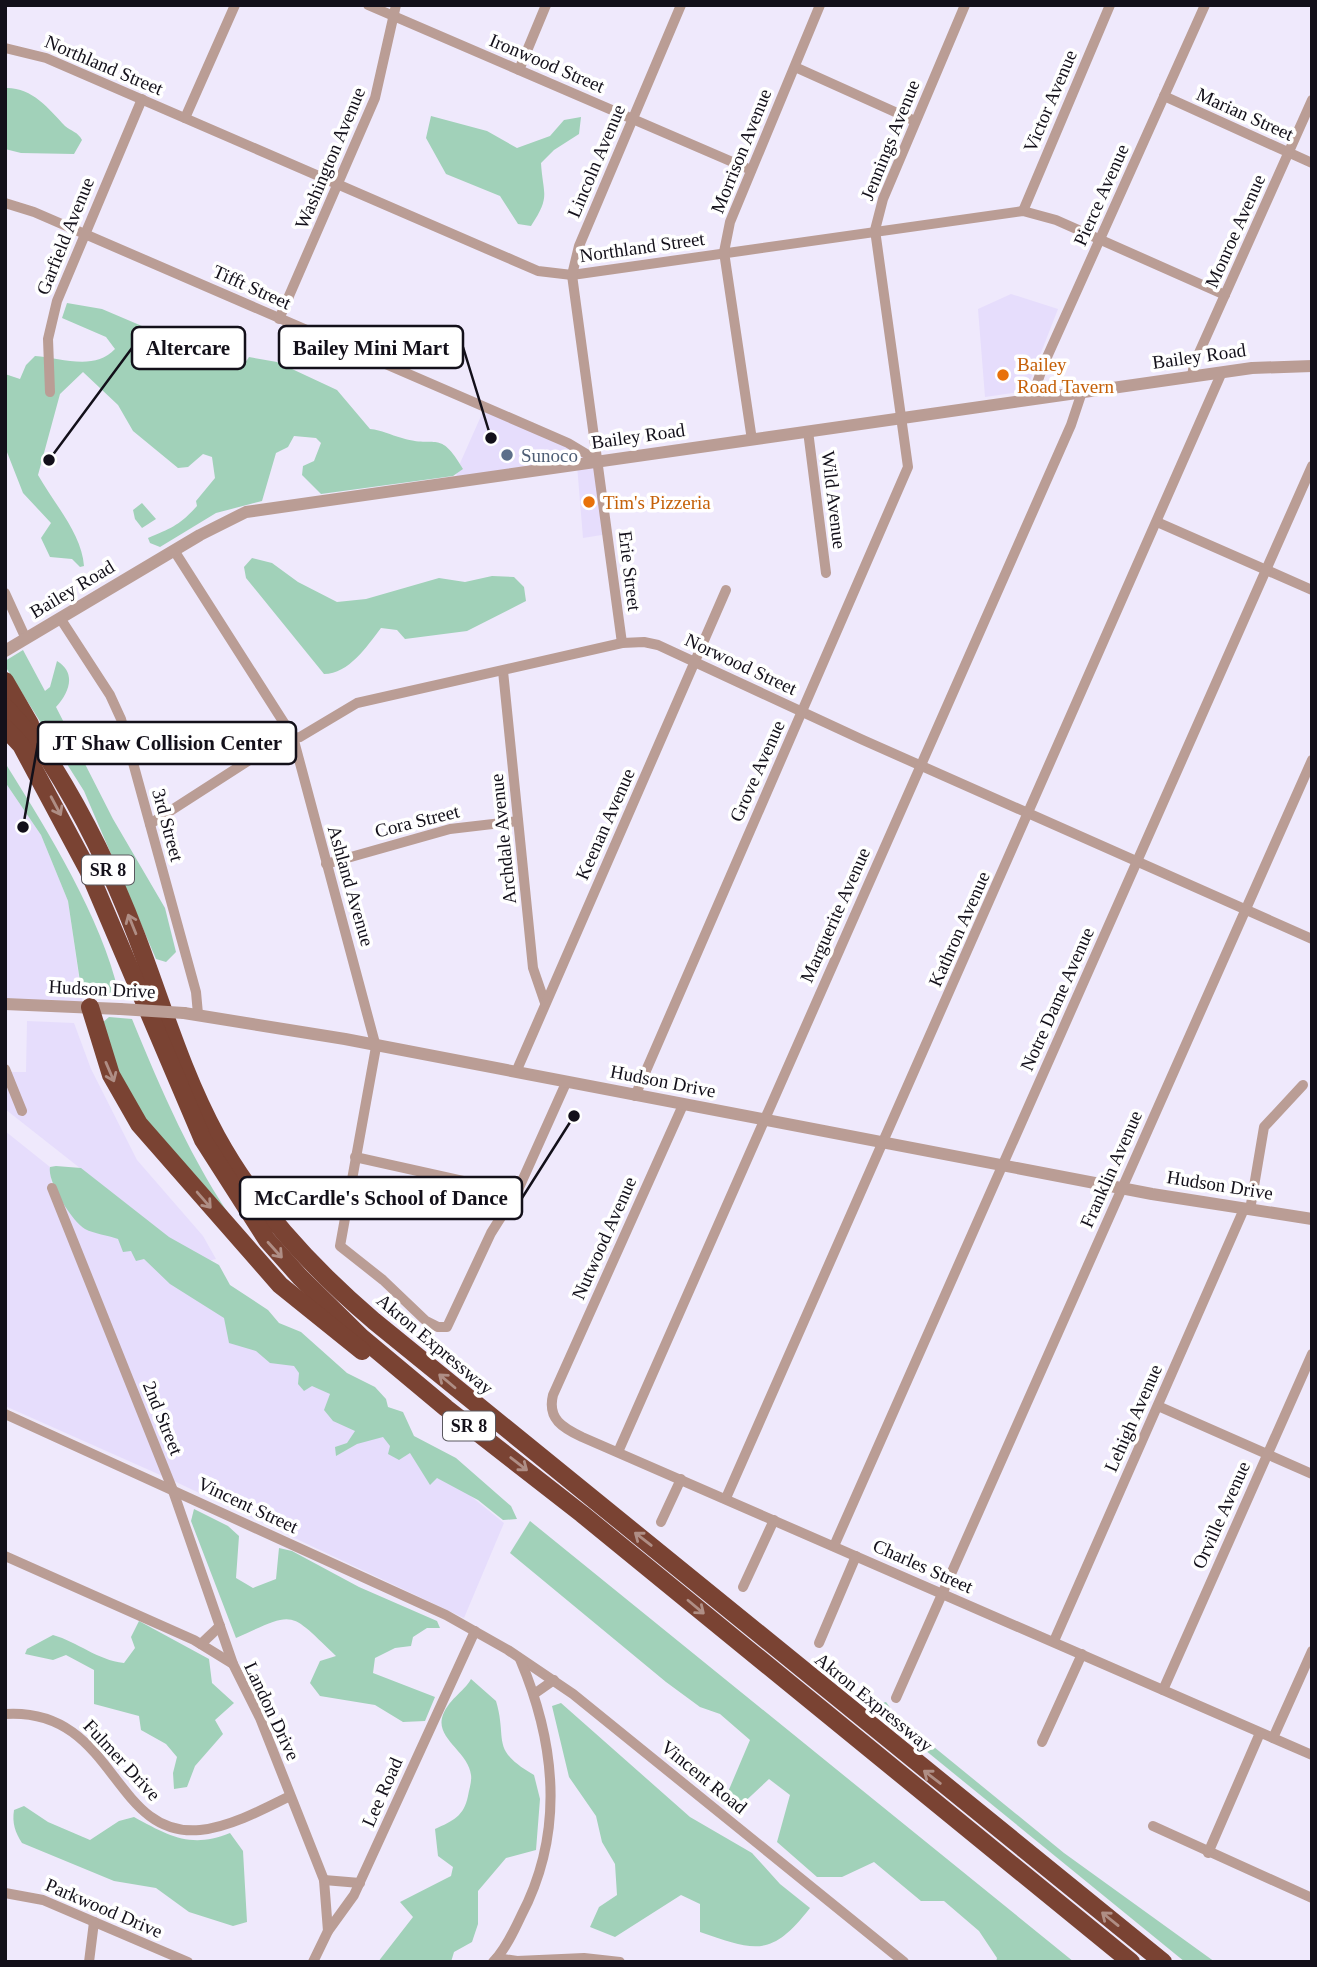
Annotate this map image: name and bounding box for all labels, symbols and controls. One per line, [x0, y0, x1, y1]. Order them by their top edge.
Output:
street label: Ironwood Street [486, 29, 608, 97]
street label: Northland Street [42, 31, 167, 100]
street label: Victor Avenue [1019, 47, 1081, 155]
street label: Jennings Avenue [856, 77, 924, 203]
street label: Marian Street [1193, 83, 1297, 145]
street label: Washington Avenue [291, 84, 369, 232]
street label: Morrison Avenue [707, 86, 775, 216]
street label: Lincoln Avenue [563, 101, 629, 221]
street label: Pierce Avenue [1069, 141, 1133, 249]
street label: Monroe Avenue [1201, 171, 1269, 291]
street label: Garfield Avenue [32, 174, 98, 298]
street label: Northland Street [578, 228, 707, 266]
street label: Tifft Street [210, 261, 295, 314]
callout: Bailey Mini Mart [279, 326, 463, 368]
callout: Altercare [132, 327, 245, 369]
text: Altercare [146, 336, 230, 360]
text: Bailey Mini Mart [293, 336, 449, 360]
street label: Bailey Road [1151, 339, 1248, 373]
place label: Bailey Road Tavern [1017, 354, 1114, 397]
marker: Bailey Road Tavern [995, 367, 1011, 383]
street label: Bailey Road [590, 419, 687, 453]
place label: Sunoco [521, 445, 578, 466]
marker: Sunoco [499, 447, 515, 463]
street label: Wild Avenue [818, 450, 850, 550]
place label: Tim's Pizzeria [603, 492, 711, 513]
marker: Tim's Pizzeria [581, 494, 597, 510]
street label: Erie Street [615, 530, 645, 613]
street label: Bailey Road [26, 555, 118, 622]
street label: Norwood Street [682, 629, 801, 699]
street label: Grove Avenue [725, 717, 789, 825]
callout: JT Shaw Collision Center [38, 722, 296, 764]
text: JT Shaw Collision Center [52, 731, 282, 755]
street label: Keenan Avenue [571, 765, 639, 883]
street label: Archdale Avenue [486, 773, 520, 905]
street label: 3rd Street [148, 786, 188, 864]
one-way arrow [49, 795, 63, 816]
street label: Cora Street [373, 800, 462, 842]
street label: Ashland Avenue [324, 823, 378, 949]
street label: Marguerite Avenue [796, 844, 874, 986]
road number: SR 8 [82, 856, 134, 884]
street label: Kathron Avenue [924, 868, 994, 990]
one-way arrow [124, 914, 137, 936]
street label: Notre Dame Avenue [1016, 924, 1098, 1074]
street label: Hudson Drive [48, 976, 156, 1002]
one-way arrow [104, 1060, 117, 1082]
street label: Hudson Drive [608, 1060, 718, 1102]
street label: Franklin Avenue [1076, 1107, 1146, 1231]
street label: Hudson Drive [1165, 1166, 1275, 1204]
street label: Nutwood Avenue [568, 1173, 640, 1303]
callout: McCardle's School of Dance [240, 1177, 522, 1219]
text: McCardle's School of Dance [254, 1186, 508, 1210]
one-way arrow [195, 1191, 212, 1208]
one-way arrow [267, 1241, 283, 1259]
street label: Akron Expressway [373, 1289, 498, 1399]
street label: Lehigh Avenue [1100, 1361, 1166, 1475]
one-way arrow [438, 1373, 456, 1389]
street label: 2nd Street [139, 1378, 188, 1459]
road number: SR 8 [443, 1412, 495, 1441]
one-way arrow [509, 1457, 528, 1472]
street label: Orville Avenue [1188, 1458, 1254, 1572]
street label: Vincent Street [195, 1473, 302, 1538]
one-way arrow [634, 1531, 652, 1547]
street label: Charles Street [870, 1535, 977, 1598]
one-way arrow [687, 1599, 705, 1615]
street label: Akron Expressway [811, 1648, 937, 1756]
street label: Landon Drive [240, 1658, 304, 1764]
street label: Fulmer Drive [79, 1715, 165, 1805]
street label: Vincent Road [657, 1736, 751, 1818]
street label: Lee Road [357, 1754, 407, 1830]
one-way arrow [923, 1769, 942, 1784]
street label: Parkwood Drive [42, 1874, 166, 1942]
one-way arrow [1101, 1911, 1119, 1927]

